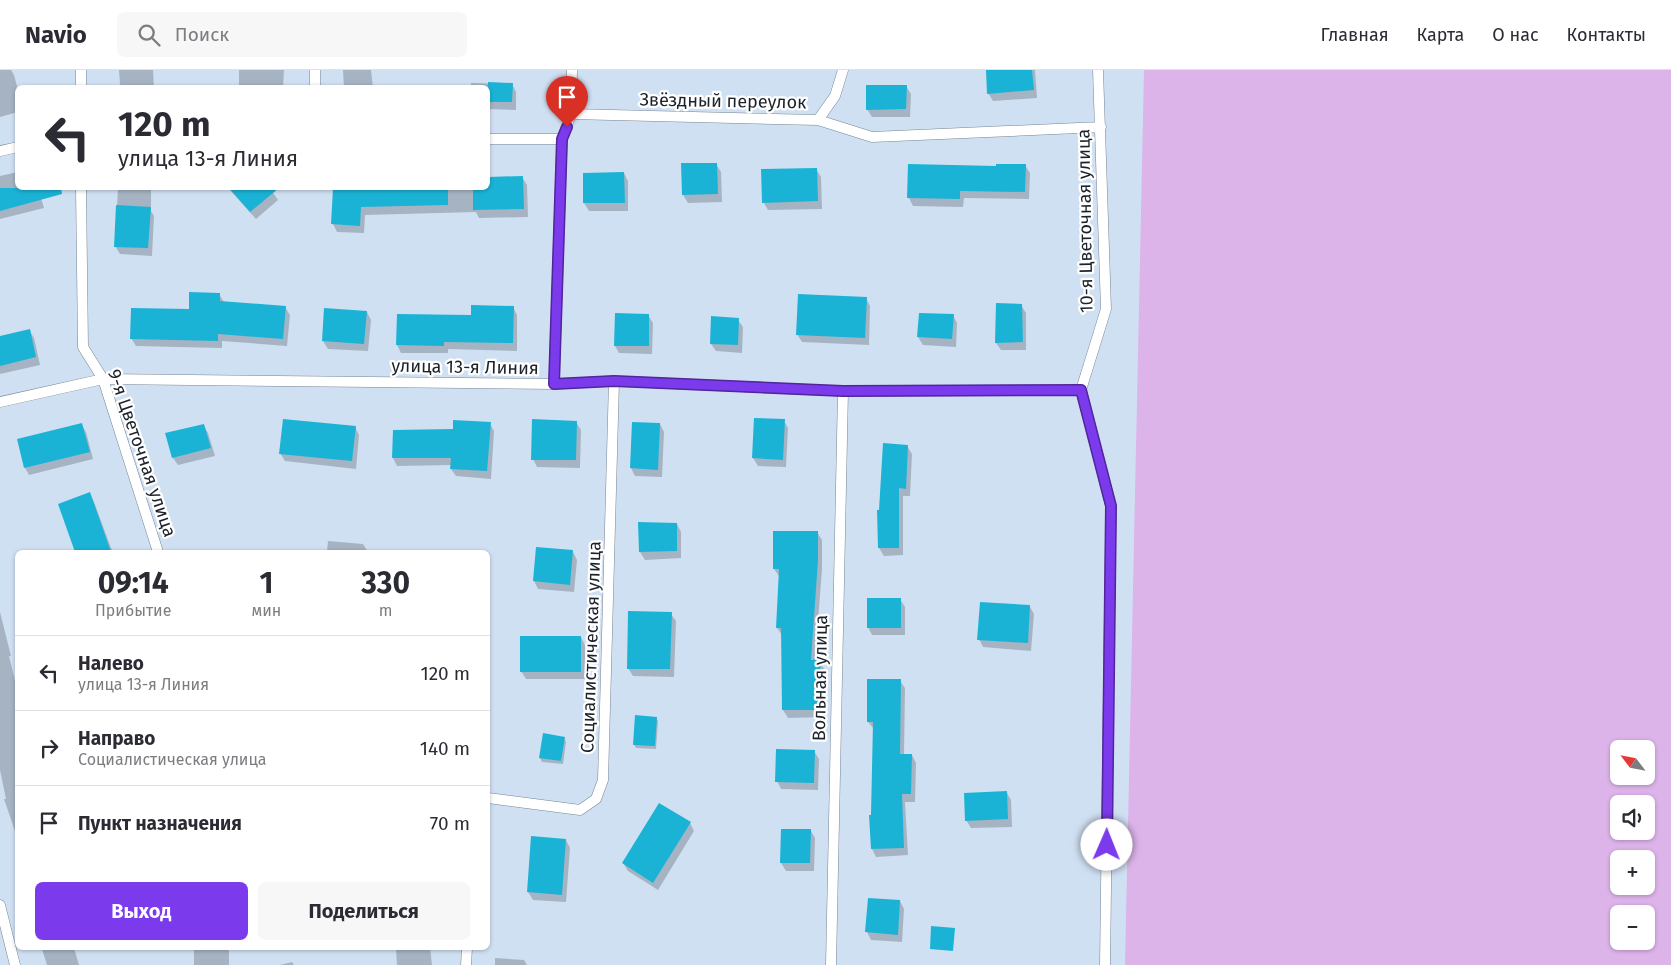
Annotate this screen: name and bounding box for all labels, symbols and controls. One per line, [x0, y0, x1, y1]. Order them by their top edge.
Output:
search box [117, 12, 467, 57]
text: Navio [25, 21, 87, 49]
icon: search [135, 21, 163, 49]
text: Поиск [175, 23, 229, 46]
text: Главная [1321, 24, 1389, 46]
text: Карта [1417, 24, 1464, 46]
text: О нас [1492, 24, 1539, 46]
text: Контакты [1567, 24, 1646, 46]
pin [546, 76, 588, 127]
icon: arrive [553, 83, 581, 111]
street label: Звёздный переулок [639, 89, 807, 113]
text: 120 m [118, 103, 211, 145]
icon: left [35, 105, 100, 170]
street label: 10-я Цветочная улица [1072, 129, 1098, 313]
text: улица 13-я Линия [118, 145, 298, 172]
street label: улица 13-я Линия [391, 355, 539, 379]
street label: 9-я Цветочная улица [103, 366, 181, 540]
street label: Социалистическая улица [576, 541, 606, 753]
text: 09:14 [98, 565, 169, 601]
text: 1 [259, 565, 273, 601]
text: 330 [361, 565, 410, 601]
text: Прибытие [95, 601, 171, 620]
text: мин [251, 601, 281, 620]
text: m [379, 601, 392, 620]
street label: Вольная улица [808, 615, 832, 741]
text: Налево [78, 652, 144, 675]
icon: left [35, 659, 63, 687]
text: 120 m [420, 662, 470, 685]
text: улица 13-я Линия [78, 675, 209, 694]
text: Направо [78, 727, 155, 750]
icon: right [35, 734, 63, 762]
text: 140 m [420, 737, 470, 760]
north arrow [1610, 740, 1655, 785]
map controls [1610, 740, 1655, 950]
text: Социалистическая улица [78, 750, 267, 769]
button: sound [1610, 795, 1655, 840]
icon: arrive [35, 809, 63, 837]
text: Пункт назначения [78, 812, 242, 835]
text: 70 m [430, 812, 470, 835]
position arrow [1080, 818, 1132, 870]
button: + [1610, 850, 1655, 895]
button: Выход [35, 882, 248, 940]
button: Поделиться [258, 882, 470, 940]
button: − [1610, 905, 1655, 950]

